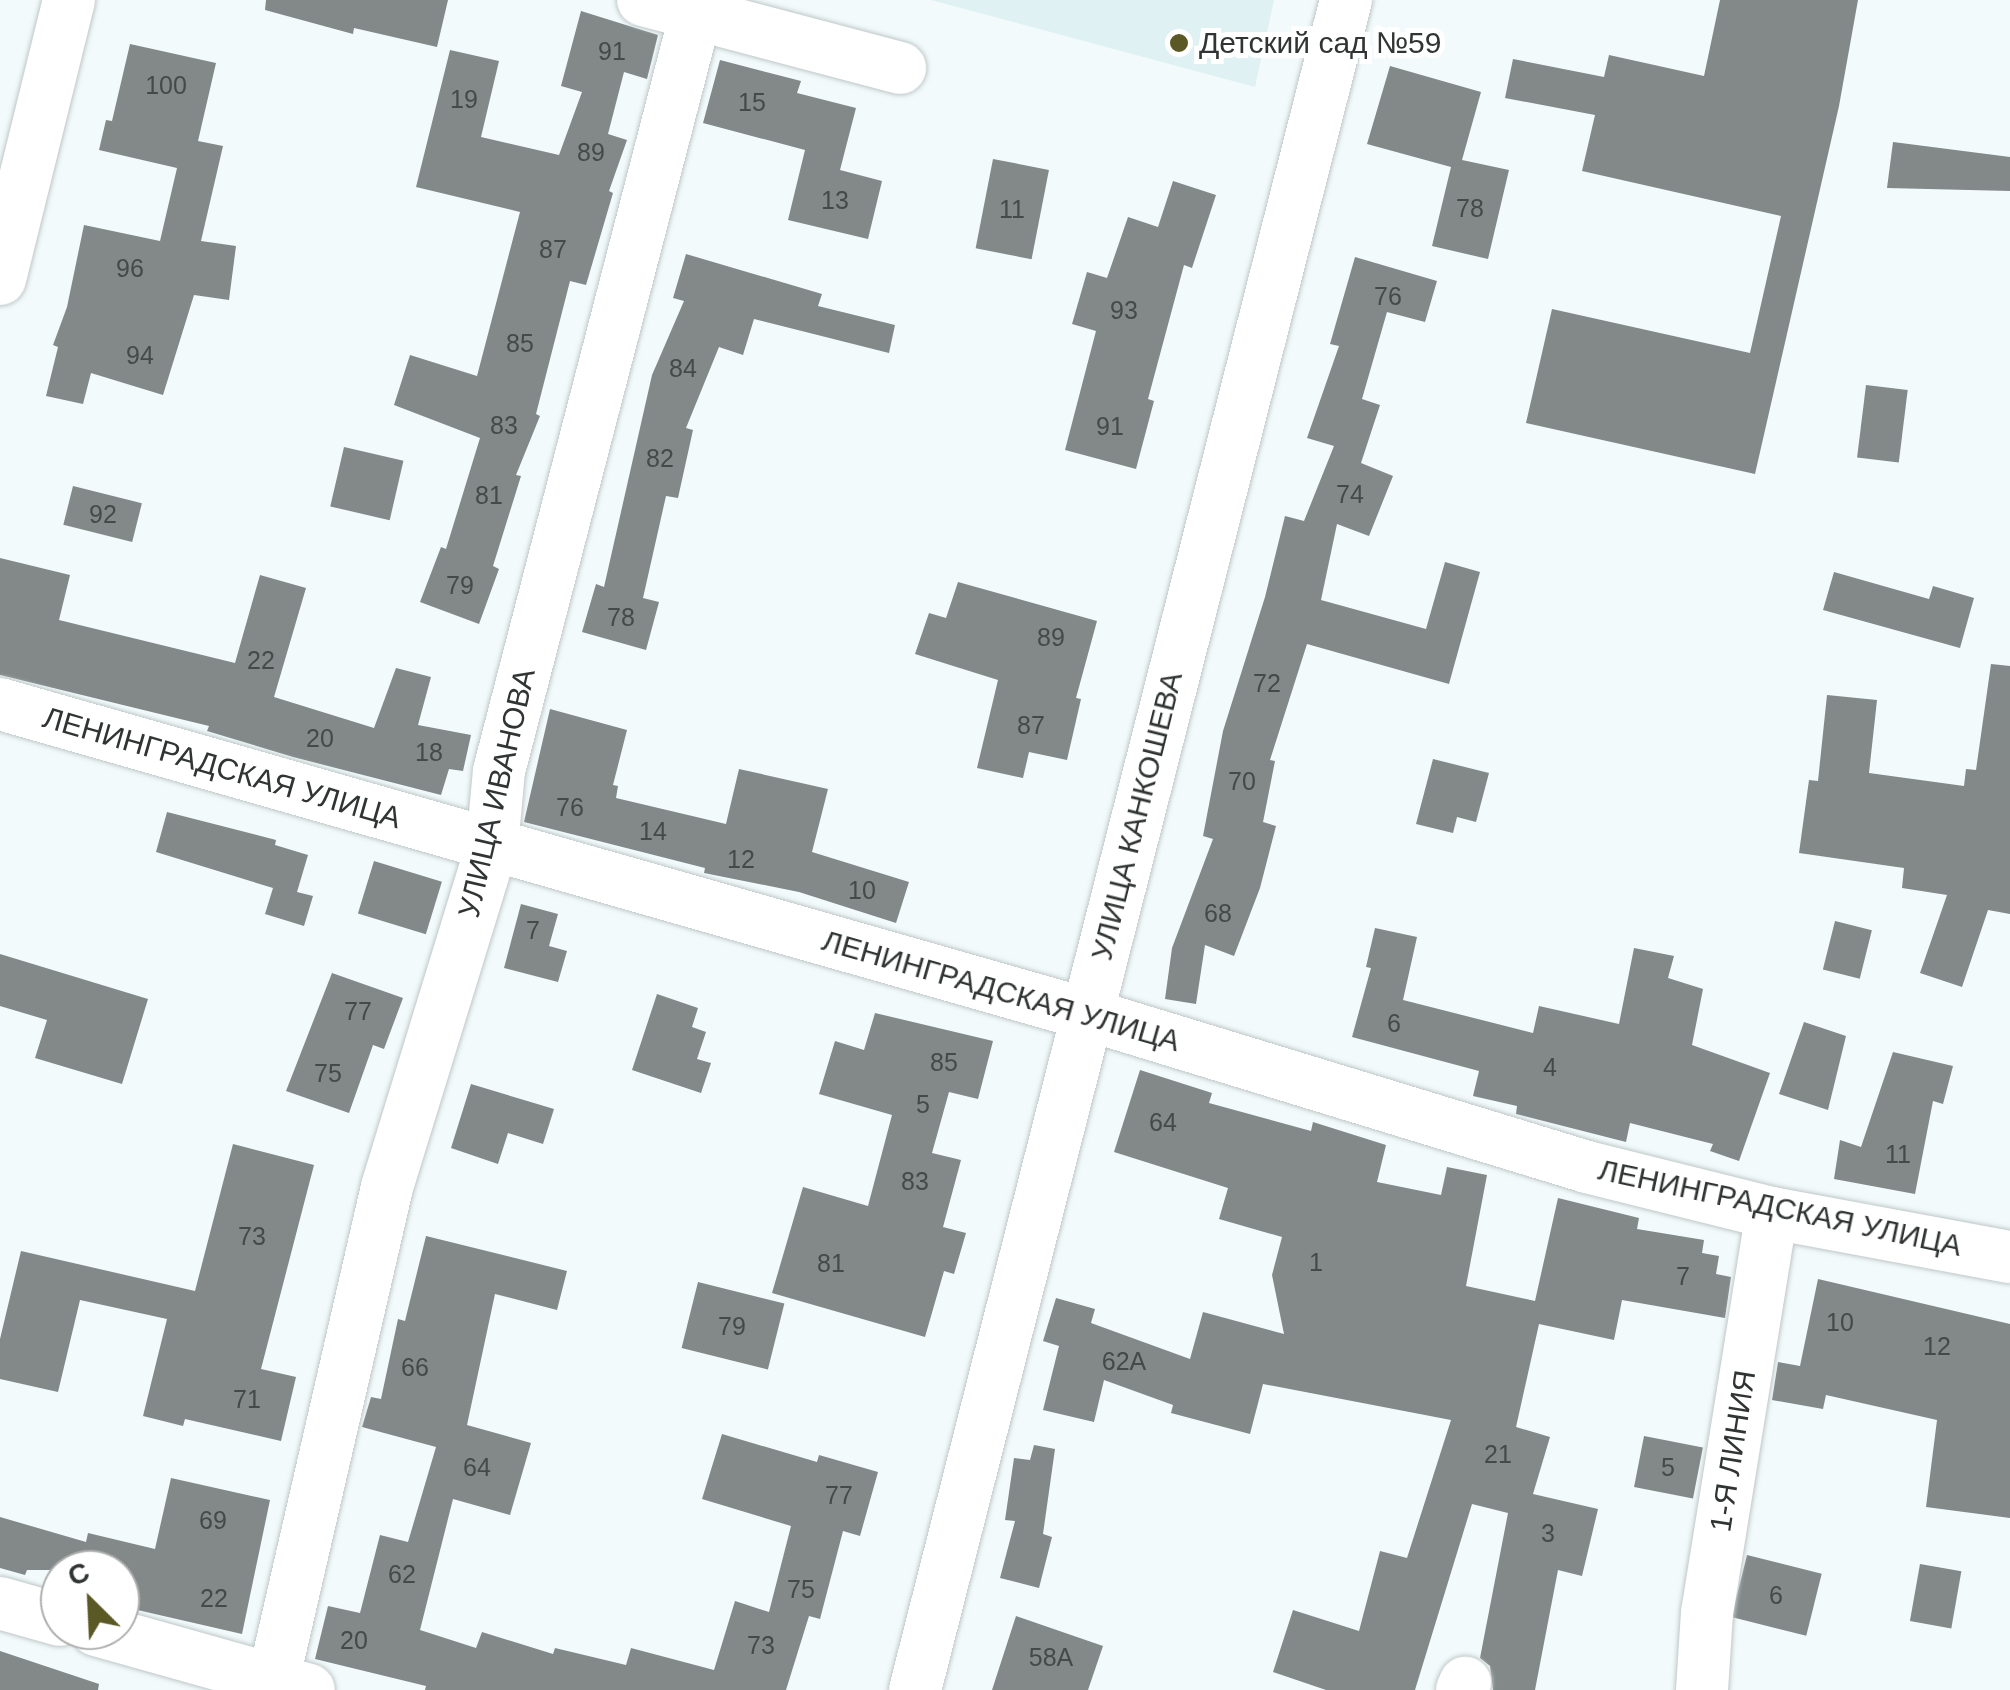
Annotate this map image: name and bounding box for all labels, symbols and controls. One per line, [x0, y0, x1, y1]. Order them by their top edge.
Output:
place label: Детский сад №59 [1199, 25, 1441, 61]
marker: Детский сад №59 [1168, 32, 1190, 54]
house number: 91 [598, 36, 626, 66]
house number: 100 [145, 70, 187, 100]
house number: 19 [450, 84, 478, 114]
house number: 15 [738, 87, 766, 117]
house number: 89 [577, 137, 605, 167]
house number: 13 [821, 185, 849, 215]
house number: 78 [1456, 193, 1484, 223]
house number: 11 [999, 194, 1025, 224]
house number: 87 [539, 234, 567, 264]
house number: 96 [116, 253, 144, 283]
house number: 76 [1374, 281, 1402, 311]
house number: 93 [1110, 295, 1138, 325]
house number: 85 [506, 328, 534, 358]
house number: 94 [126, 340, 154, 370]
house number: 84 [669, 353, 697, 383]
house number: 83 [490, 410, 518, 440]
house number: 91 [1096, 411, 1124, 441]
house number: 82 [646, 443, 674, 473]
house number: 74 [1336, 479, 1364, 509]
house number: 81 [475, 480, 503, 510]
house number: 92 [89, 499, 117, 529]
house number: 79 [446, 570, 474, 600]
house number: 78 [607, 602, 635, 632]
house number: 89 [1037, 622, 1065, 652]
house number: 22 [247, 645, 275, 675]
street label: УЛИЦА ИВАНОВА [451, 665, 543, 921]
street label: УЛИЦА КАНКОШЕВА [1084, 668, 1190, 964]
house number: 72 [1253, 668, 1281, 698]
street label: ЛЕНИНГРАДСКАЯ УЛИЦА [39, 700, 405, 836]
house number: 87 [1017, 710, 1045, 740]
house number: 20 [306, 723, 334, 753]
house number: 18 [415, 737, 443, 767]
house number: 70 [1228, 766, 1256, 796]
house number: 76 [556, 792, 584, 822]
house number: 14 [639, 816, 667, 846]
house number: 12 [727, 844, 755, 874]
house number: 10 [848, 875, 876, 905]
house number: 68 [1204, 898, 1232, 928]
house number: 7 [526, 915, 540, 945]
street label: ЛЕНИНГРАДСКАЯ УЛИЦА [818, 923, 1184, 1059]
house number: 77 [344, 996, 372, 1026]
house number: 6 [1387, 1008, 1401, 1038]
house number: 85 [930, 1047, 958, 1077]
house number: 4 [1543, 1052, 1557, 1082]
house number: 75 [314, 1058, 342, 1088]
house number: 5 [916, 1089, 930, 1119]
house number: 64 [1149, 1107, 1177, 1137]
house number: 11 [1885, 1139, 1911, 1169]
street label: ЛЕНИНГРАДСКАЯ УЛИЦА [1595, 1152, 1965, 1264]
house number: 83 [901, 1166, 929, 1196]
house number: 73 [238, 1221, 266, 1251]
house number: 1 [1309, 1247, 1323, 1277]
house number: 81 [817, 1248, 845, 1278]
house number: 7 [1676, 1261, 1690, 1291]
house number: 10 [1826, 1307, 1854, 1337]
house number: 79 [718, 1311, 746, 1341]
house number: 12 [1923, 1331, 1951, 1361]
house number: 62А [1102, 1346, 1146, 1376]
house number: 66 [401, 1352, 429, 1382]
street label: 1-Я ЛИНИЯ [1702, 1368, 1764, 1534]
house number: 71 [233, 1384, 261, 1414]
house number: 21 [1484, 1439, 1512, 1469]
house number: 64 [463, 1452, 491, 1482]
house number: 5 [1661, 1452, 1675, 1482]
house number: 77 [825, 1480, 853, 1510]
house number: 69 [199, 1505, 227, 1535]
house number: 3 [1541, 1518, 1555, 1548]
north arrow [40, 1550, 140, 1650]
text: С [63, 1556, 94, 1592]
house number: 62 [388, 1559, 416, 1589]
house number: 75 [787, 1574, 815, 1604]
house number: 6 [1769, 1580, 1783, 1610]
house number: 22 [200, 1583, 228, 1613]
house number: 20 [340, 1625, 368, 1655]
house number: 73 [747, 1630, 775, 1660]
house number: 58А [1029, 1642, 1073, 1672]

